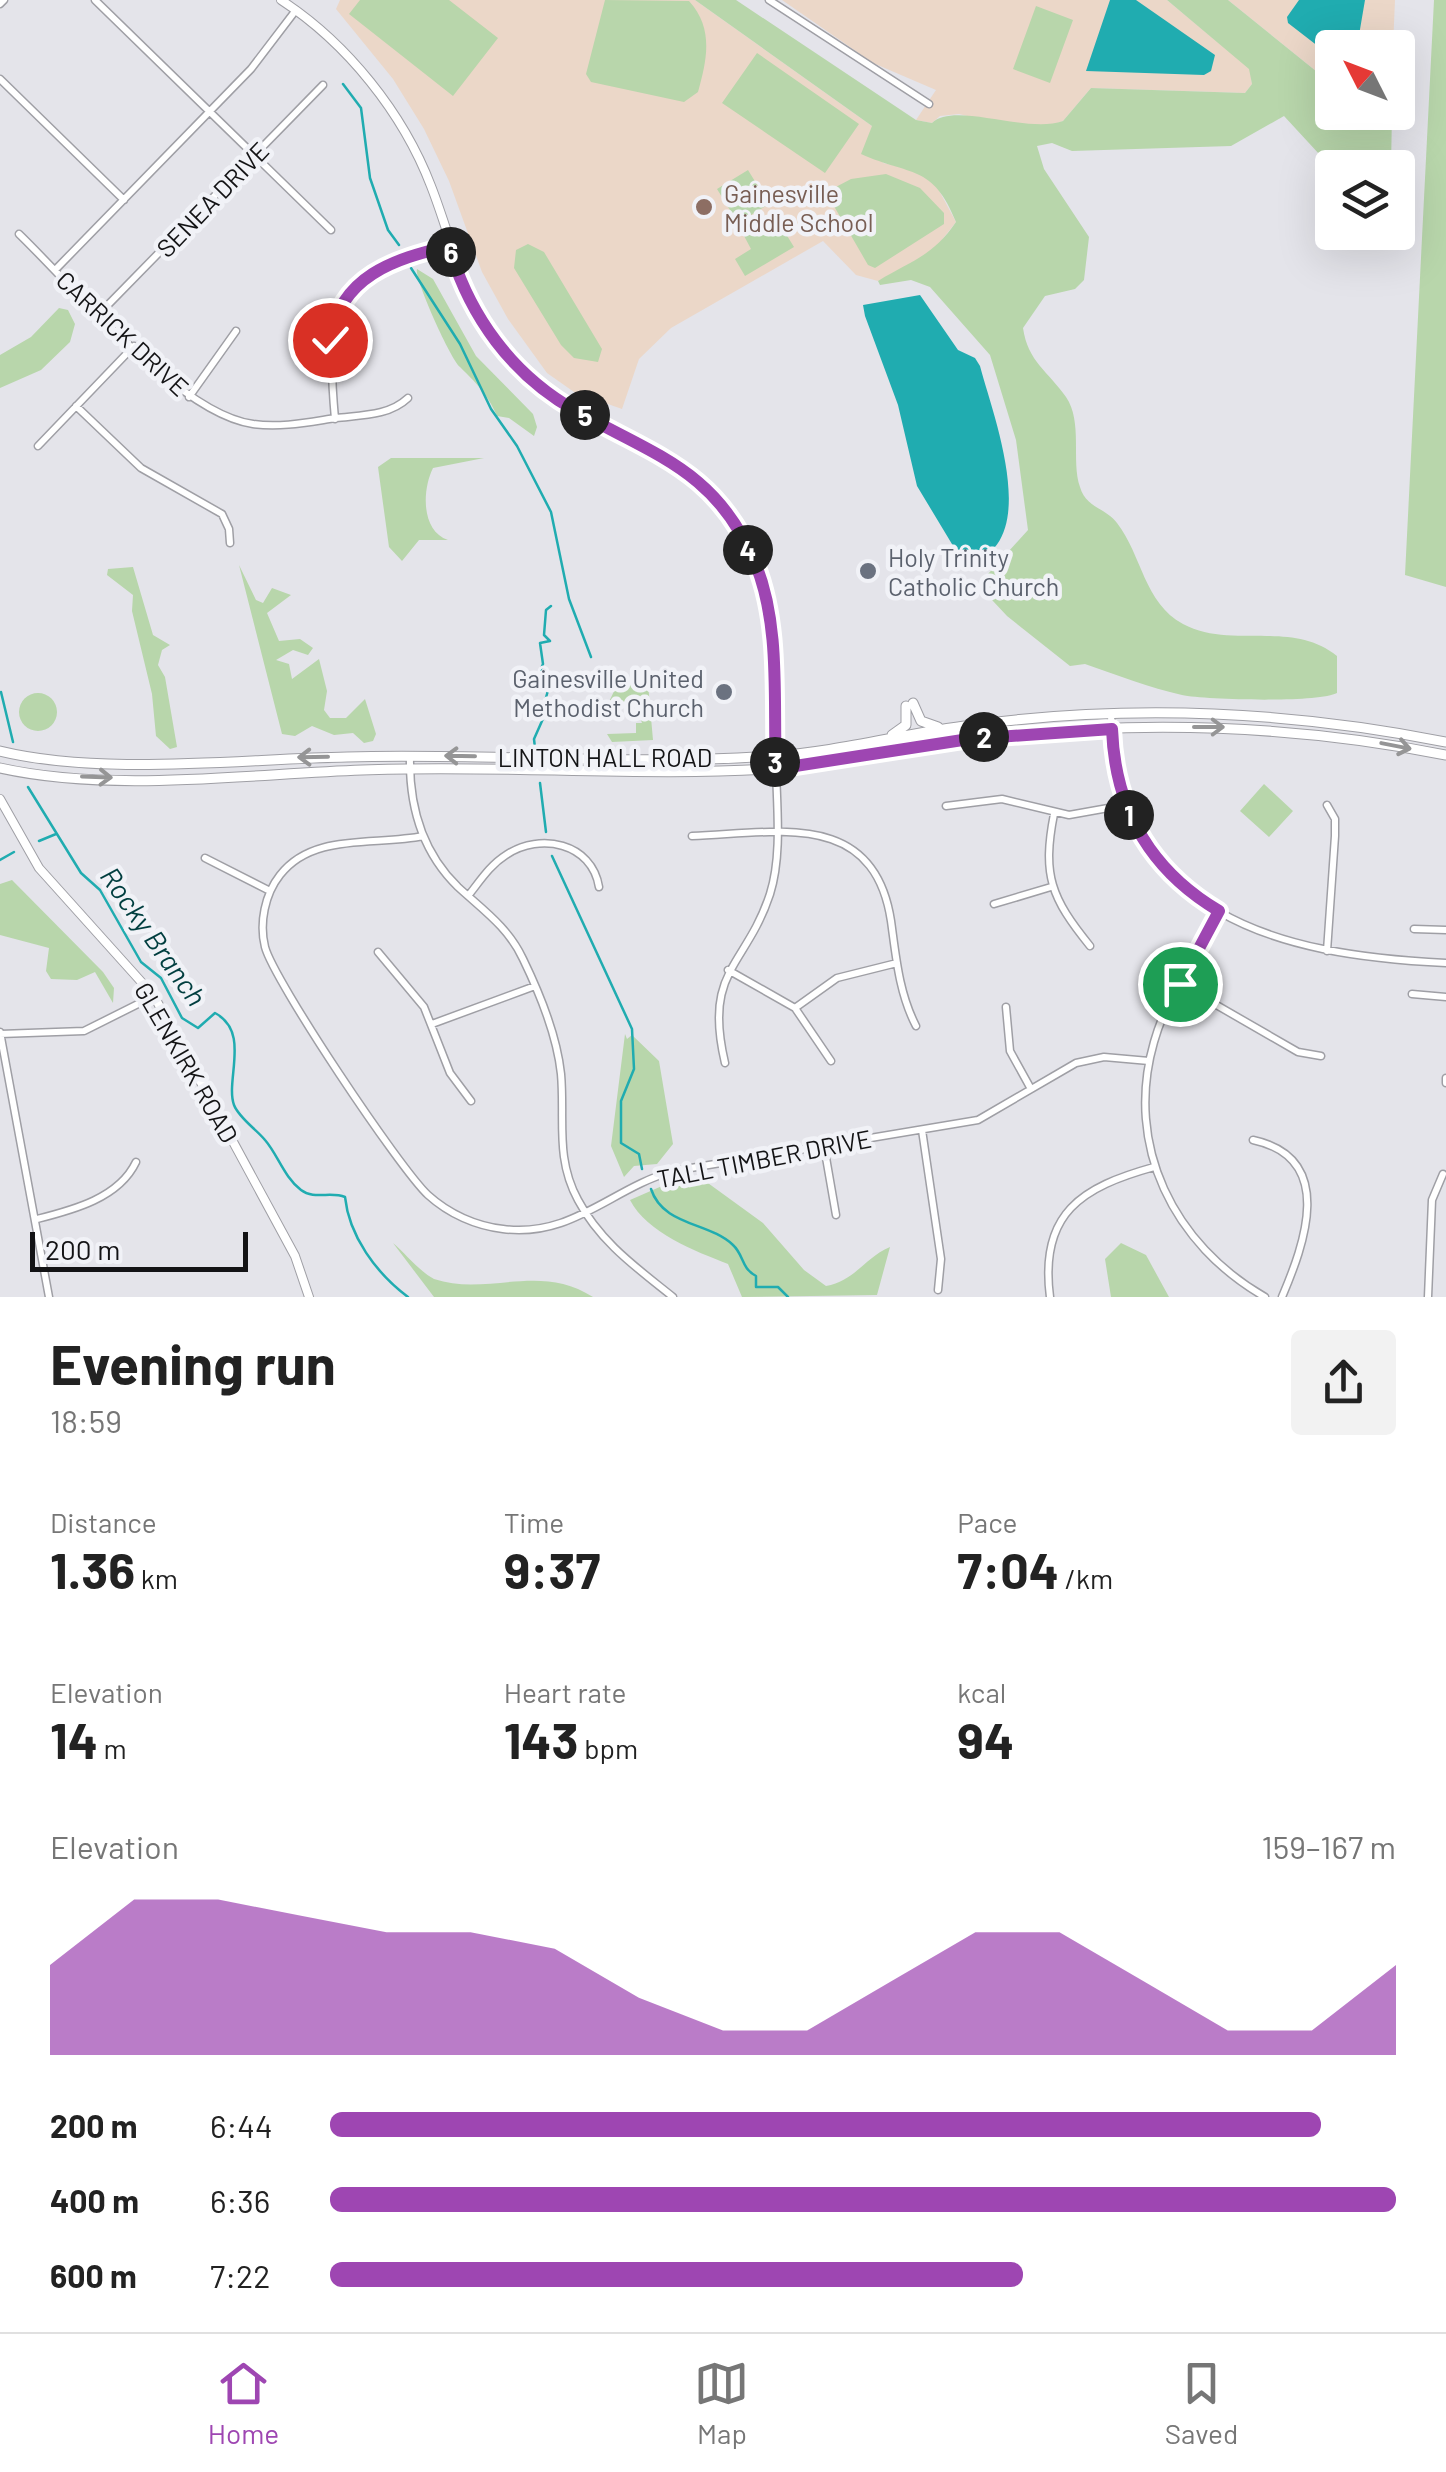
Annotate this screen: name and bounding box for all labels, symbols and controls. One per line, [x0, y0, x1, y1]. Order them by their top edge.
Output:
north arrow [1315, 30, 1415, 130]
map controls [1315, 30, 1415, 250]
street label: SENEA DRIVE [150, 135, 274, 263]
button: layers [1315, 150, 1415, 250]
place label: Gainesville Middle School [724, 178, 874, 237]
marker: Gainesville Middle School [693, 196, 715, 218]
pin: 6 [426, 227, 476, 277]
text: 6 [443, 235, 459, 269]
street label: CARRICK DRIVE [51, 264, 195, 402]
pin [288, 298, 373, 383]
icon: check [303, 313, 358, 368]
pin: 5 [560, 390, 610, 440]
text: 5 [577, 398, 593, 432]
pin: 4 [723, 525, 773, 575]
text: 4 [740, 533, 756, 567]
place label: Holy Trinity Catholic Church [888, 542, 1059, 601]
marker: Holy Trinity Catholic Church [857, 560, 879, 582]
place label: Gainesville United Methodist Church [512, 663, 704, 722]
marker: Gainesville United Methodist Church [713, 681, 735, 703]
pin: 2 [959, 712, 1009, 762]
one-way arrow [1193, 717, 1225, 736]
text: 2 [976, 720, 992, 754]
pin: 3 [750, 737, 800, 787]
one-way arrow [1379, 737, 1411, 756]
street label: LINTON HALL ROAD [498, 742, 712, 772]
text: 3 [767, 745, 783, 779]
one-way arrow [444, 746, 476, 766]
one-way arrow [297, 748, 329, 767]
one-way arrow [80, 768, 113, 787]
pin: 1 [1104, 790, 1154, 840]
text: 1 [1124, 798, 1134, 832]
water label: Rocky Branch [94, 860, 214, 1012]
pin [1138, 942, 1223, 1027]
icon: arrive [1153, 957, 1208, 1012]
street label: GLENKIRK ROAD [129, 976, 245, 1148]
street label: TALL TIMBER DRIVE [654, 1122, 874, 1194]
scale bar [30, 1227, 248, 1272]
text: 200 m [45, 1232, 120, 1266]
text: Evening run [50, 1330, 336, 1396]
button: share [1291, 1330, 1396, 1435]
text: 18:59 [50, 1401, 122, 1439]
text: Distance [50, 1505, 157, 1539]
text: Time [504, 1505, 564, 1539]
text: Pace [957, 1505, 1018, 1539]
text: 1.36 [50, 1539, 135, 1599]
text: 9:37 [504, 1539, 600, 1599]
text: 7:04 [957, 1539, 1059, 1599]
text: km [135, 1561, 178, 1595]
text: /km [1059, 1561, 1113, 1595]
text: Elevation [50, 1675, 163, 1709]
text: Heart rate [504, 1675, 626, 1709]
text: kcal [957, 1675, 1006, 1709]
text: 14 [50, 1709, 98, 1769]
text: 143 [504, 1709, 579, 1769]
text: 94 [957, 1709, 1014, 1769]
text: m [98, 1731, 127, 1765]
text: bpm [579, 1731, 638, 1765]
text: Elevation [50, 1827, 179, 1865]
text: 159–167 m [1262, 1827, 1396, 1865]
text: 200 m [50, 2106, 138, 2144]
text: 6:44 [210, 2106, 273, 2144]
text: 400 m [50, 2181, 139, 2219]
text: 6:36 [210, 2181, 270, 2219]
text: 600 m [50, 2256, 137, 2294]
text: 7:22 [210, 2256, 270, 2294]
tab: Home [208, 2356, 279, 2450]
tab: Map [694, 2356, 749, 2450]
tab: Saved [1165, 2356, 1238, 2450]

